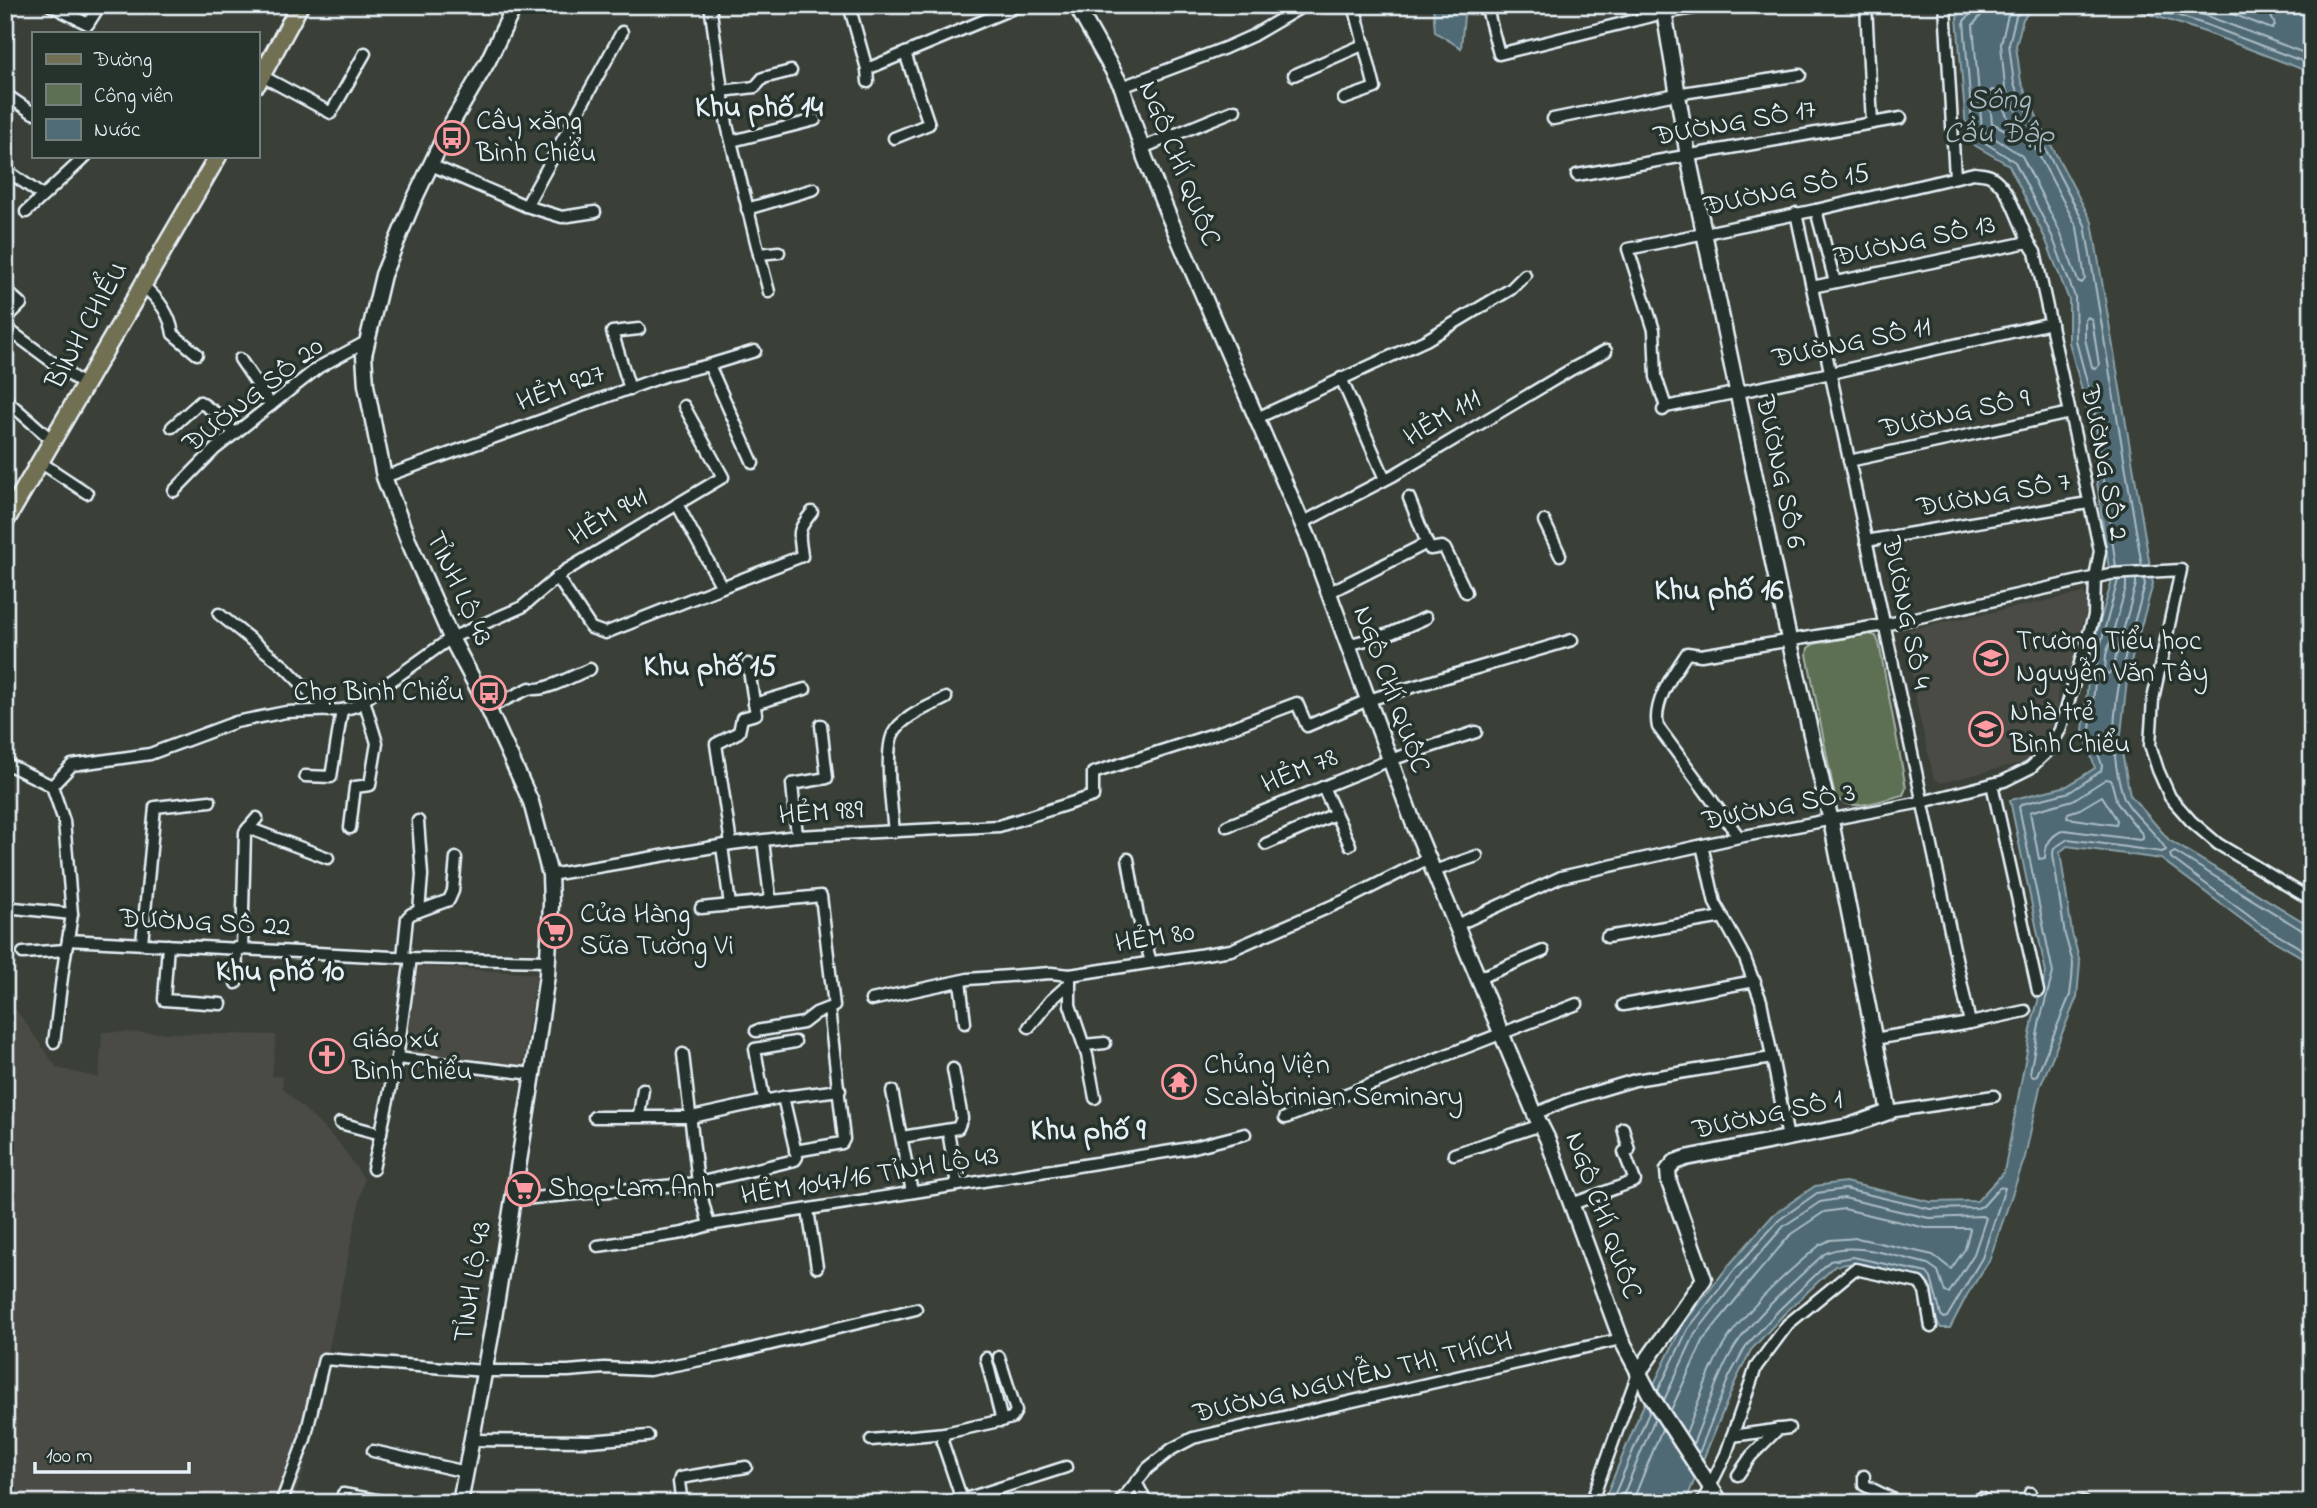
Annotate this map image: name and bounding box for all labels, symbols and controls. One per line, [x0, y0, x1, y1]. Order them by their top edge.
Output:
legend [32, 32, 259, 158]
text: Đường [93, 46, 152, 78]
street label: NGÔ CHÍ QUỐC [1126, 75, 1230, 253]
water label: Sông Cầu Đập [1944, 79, 2055, 157]
text: Công viên [94, 82, 173, 114]
district label: Khu phố 14 [695, 87, 824, 131]
street label: ĐƯỜNG SỐ 17 [1650, 90, 1820, 159]
place label: Cây xăng Bình Chiểu [475, 102, 596, 175]
text: Nước [94, 116, 141, 146]
bus stop icon: Cây xăng Bình Chiểu [433, 119, 471, 157]
street label: ĐƯỜNG SỐ 15 [1699, 153, 1874, 229]
street label: ĐƯỜNG SỐ 13 [1830, 205, 1999, 279]
street label: BÌNH CHIỂU [35, 254, 140, 398]
street label: ĐƯỜNG SỐ 11 [1768, 307, 1935, 381]
street label: ĐƯỜNG SỐ 20 [174, 328, 333, 465]
street label: HẺM 927 [511, 354, 611, 424]
street label: ĐƯỜNG SỐ 9 [1875, 379, 2034, 451]
street label: HẺM 111 [1396, 380, 1490, 458]
street label: ĐƯỜNG SỐ 2 [2068, 381, 2138, 544]
street label: ĐƯỜNG SỐ 6 [1743, 391, 1815, 552]
street label: ĐƯỜNG SỐ 7 [1913, 462, 2074, 530]
street label: HẺM 941 [562, 478, 657, 558]
street label: TỈNH LỘ 43 [414, 525, 502, 653]
street label: ĐƯỜNG SỐ 4 [1869, 532, 1941, 694]
district label: Khu phố 16 [1655, 570, 1784, 614]
street label: NGÔ CHÍ QUỐC [1341, 600, 1439, 780]
place label: Trường Tiểu học Nguyễn Văn Tây [2016, 622, 2208, 695]
school or university icon: Trường Tiểu học Nguyễn Văn Tây [1972, 639, 2010, 677]
district label: Khu phố 15 [644, 646, 776, 690]
place label: Chợ Bình Chiểu [294, 673, 464, 714]
bus stop icon: Chợ Bình Chiểu [470, 674, 508, 712]
place label: Nhà trẻ Bình Chiểu [2009, 693, 2130, 766]
school or university icon: Nhà trẻ Bình Chiểu [1967, 710, 2005, 748]
street label: HẺM 78 [1256, 738, 1344, 806]
street label: ĐƯỜNG SỐ 3 [1698, 773, 1859, 843]
street label: HẺM 989 [777, 791, 865, 837]
place label: Cửa Hàng Sữa Tường Vi [580, 895, 734, 968]
street label: ĐƯỜNG SỐ 22 [117, 899, 292, 949]
supermarket icon: Cửa Hàng Sữa Tường Vi [536, 912, 574, 950]
street label: HẺM 80 [1112, 913, 1198, 965]
district label: Khu phố 10 [216, 951, 344, 995]
place label: Giáo xứ Bình Chiểu [351, 1020, 472, 1093]
church icon: Giáo xứ Bình Chiểu [308, 1037, 346, 1075]
place label: Chủng Viện Scalabrinian Seminary [1204, 1046, 1463, 1119]
temple icon: Chủng Viện Scalabrinian Seminary [1160, 1063, 1198, 1101]
street label: ĐƯỜNG SỐ 1 [1688, 1080, 1847, 1152]
district label: Khu phố 9 [1030, 1110, 1147, 1154]
street label: NGÔ CHÍ QUỐC [1553, 1126, 1651, 1306]
street label: HẺM 1047/16 TỈNH LỘ 43 [738, 1136, 1002, 1218]
place label: Shop Lam Anh [548, 1169, 715, 1210]
supermarket icon: Shop Lam Anh [504, 1170, 542, 1208]
street label: TỈNH LỘ 43 [444, 1218, 504, 1346]
street label: ĐƯỜNG NGUYỄN THỊ THÍCH [1188, 1321, 1517, 1436]
scale bar [35, 1431, 189, 1475]
text: 100 m [46, 1442, 92, 1472]

